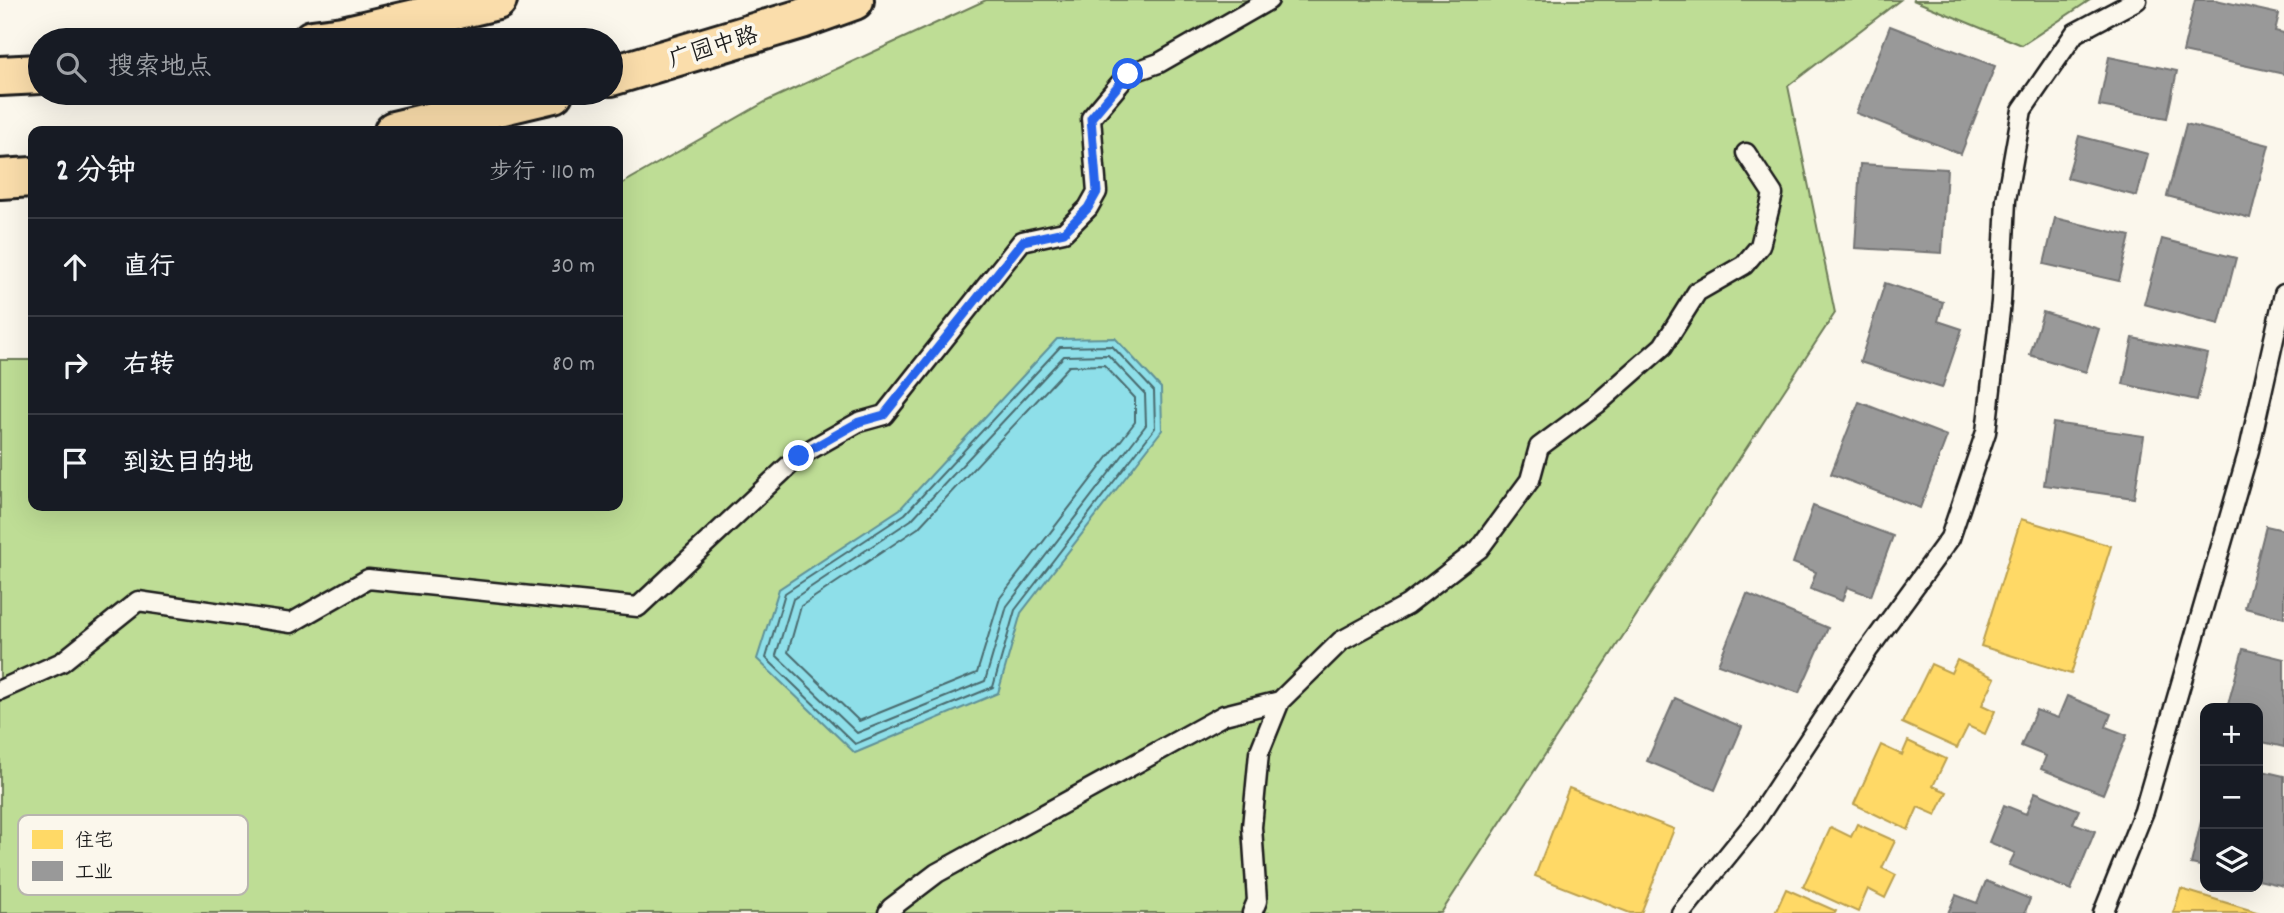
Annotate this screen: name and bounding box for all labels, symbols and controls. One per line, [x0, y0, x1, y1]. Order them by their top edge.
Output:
street label: 广园中路 [665, 20, 763, 79]
search box [28, 28, 623, 105]
icon: search [52, 48, 90, 86]
text: 搜索地点 [108, 50, 212, 87]
route start [1112, 58, 1143, 89]
text: 2 分钟 [56, 152, 136, 195]
text: 步行 · 110 m [490, 157, 595, 190]
icon: ahead [56, 248, 94, 286]
text: 直行 [123, 250, 175, 287]
text: 30 m [551, 251, 595, 284]
icon: right [56, 346, 94, 384]
text: 右转 [123, 348, 175, 385]
text: 80 m [552, 349, 595, 382]
route end [783, 440, 814, 471]
icon: arrive [56, 444, 94, 482]
text: 到达目的地 [123, 446, 253, 483]
map controls [2200, 703, 2263, 892]
button: + [2200, 703, 2263, 766]
button: − [2200, 766, 2263, 829]
legend [18, 815, 248, 895]
text: 住宅 [75, 829, 113, 856]
button: layers [2200, 829, 2263, 892]
text: 工业 [75, 861, 113, 888]

